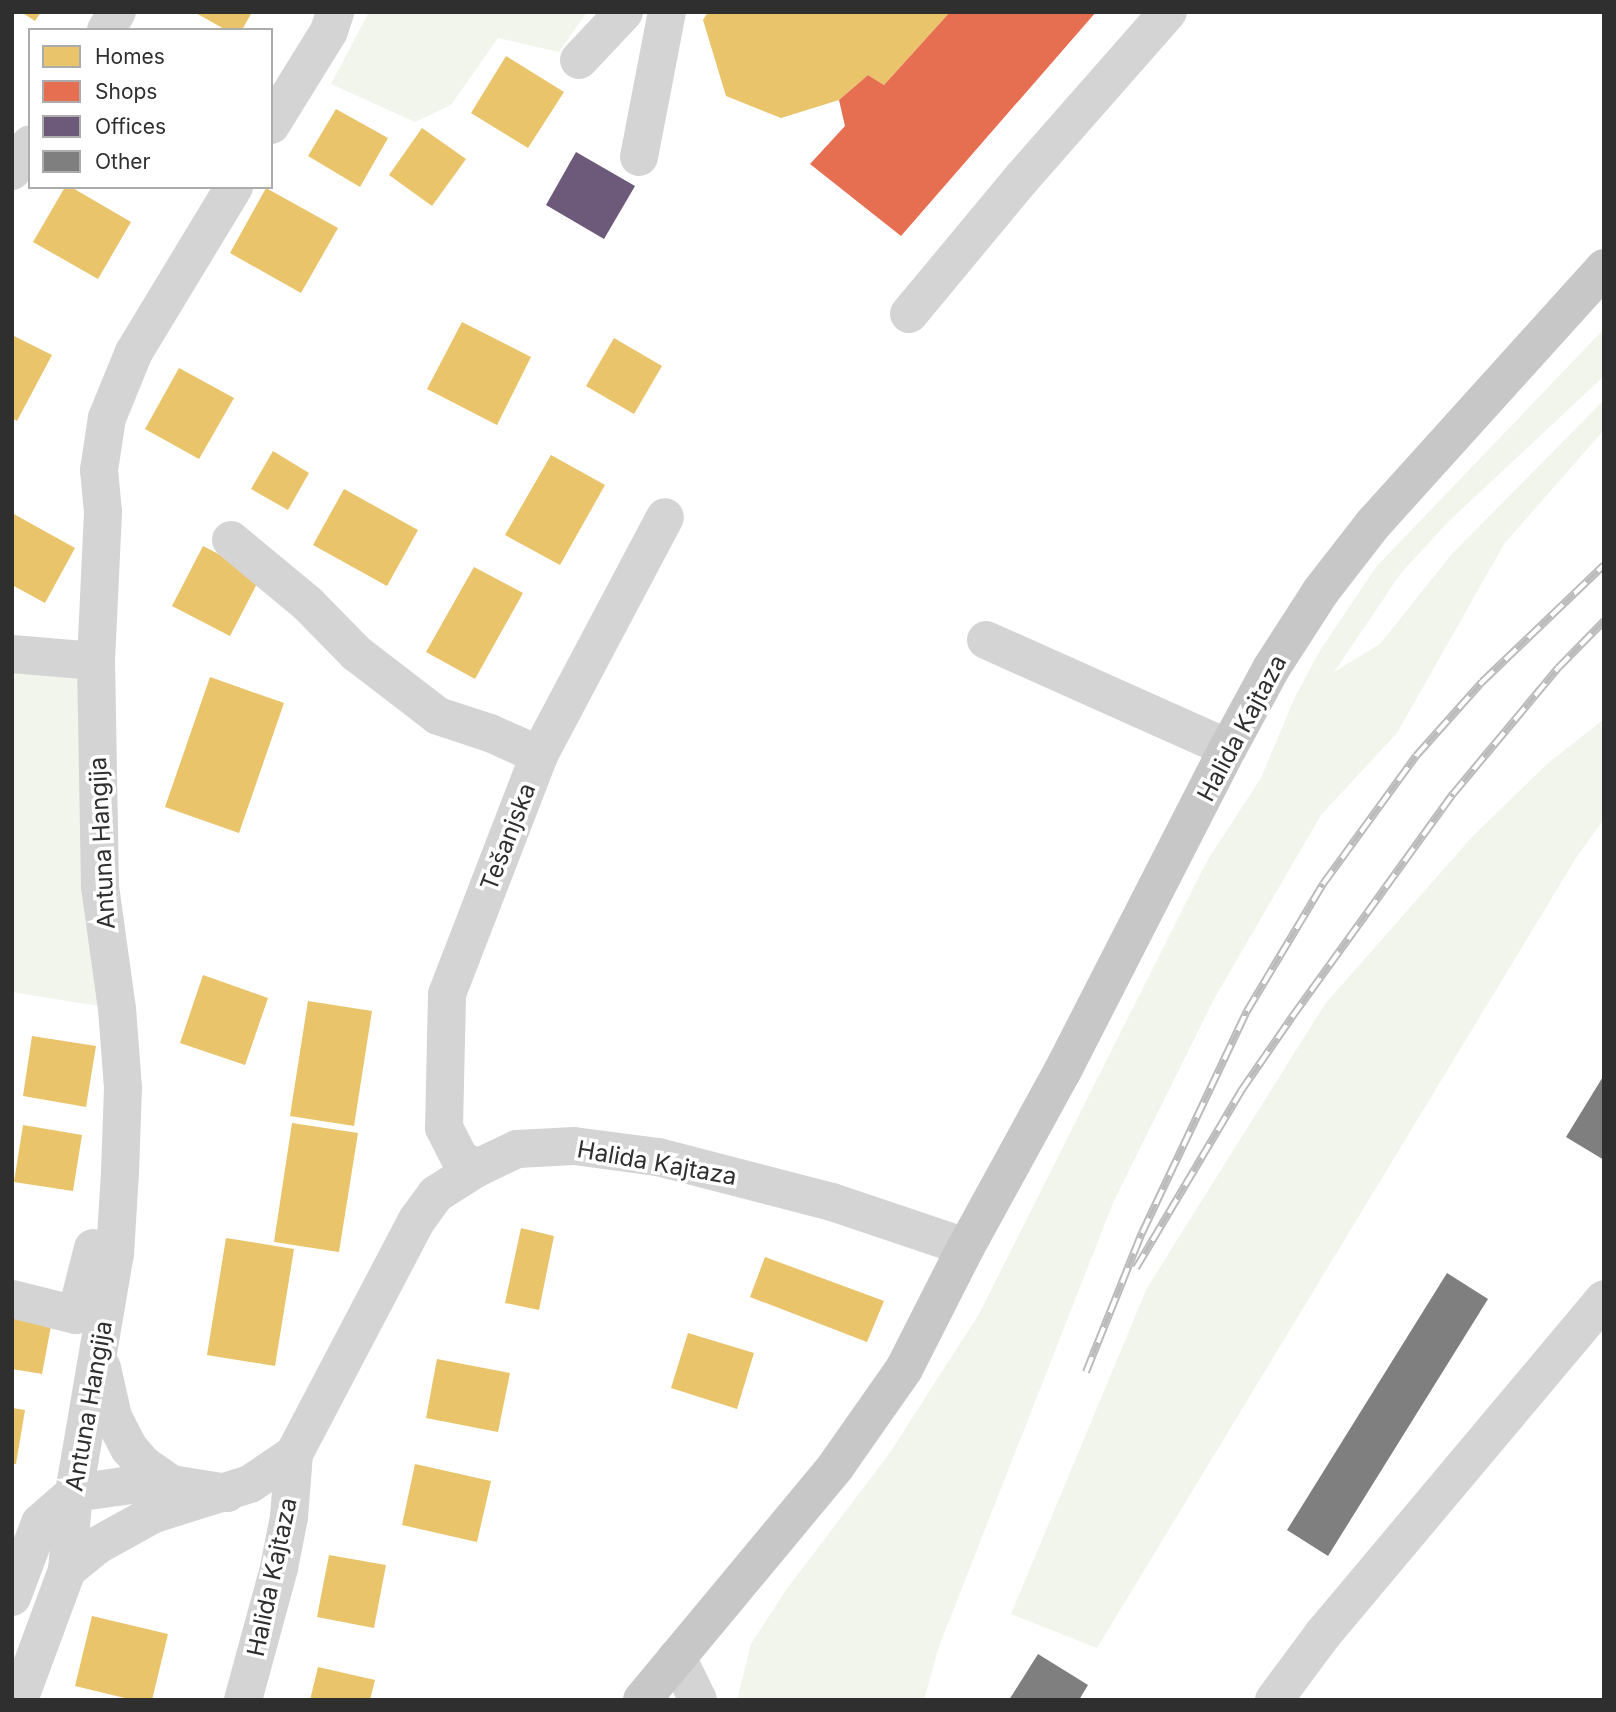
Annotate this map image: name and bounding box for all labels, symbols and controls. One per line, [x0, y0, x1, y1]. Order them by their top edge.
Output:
legend [28, 28, 273, 189]
text: Homes [95, 44, 165, 69]
text: Shops [95, 79, 157, 104]
text: Offices [95, 114, 166, 139]
text: Other [95, 149, 151, 174]
street label: Halida Kajtaza [1191, 650, 1293, 806]
street label: Antuna Hangija [83, 756, 121, 930]
street label: Tešanjska [474, 779, 542, 895]
street label: Halida Kajtaza [575, 1135, 739, 1191]
street label: Antuna Hangija [60, 1319, 118, 1493]
street label: Halida Kajtaza [241, 1495, 303, 1659]

